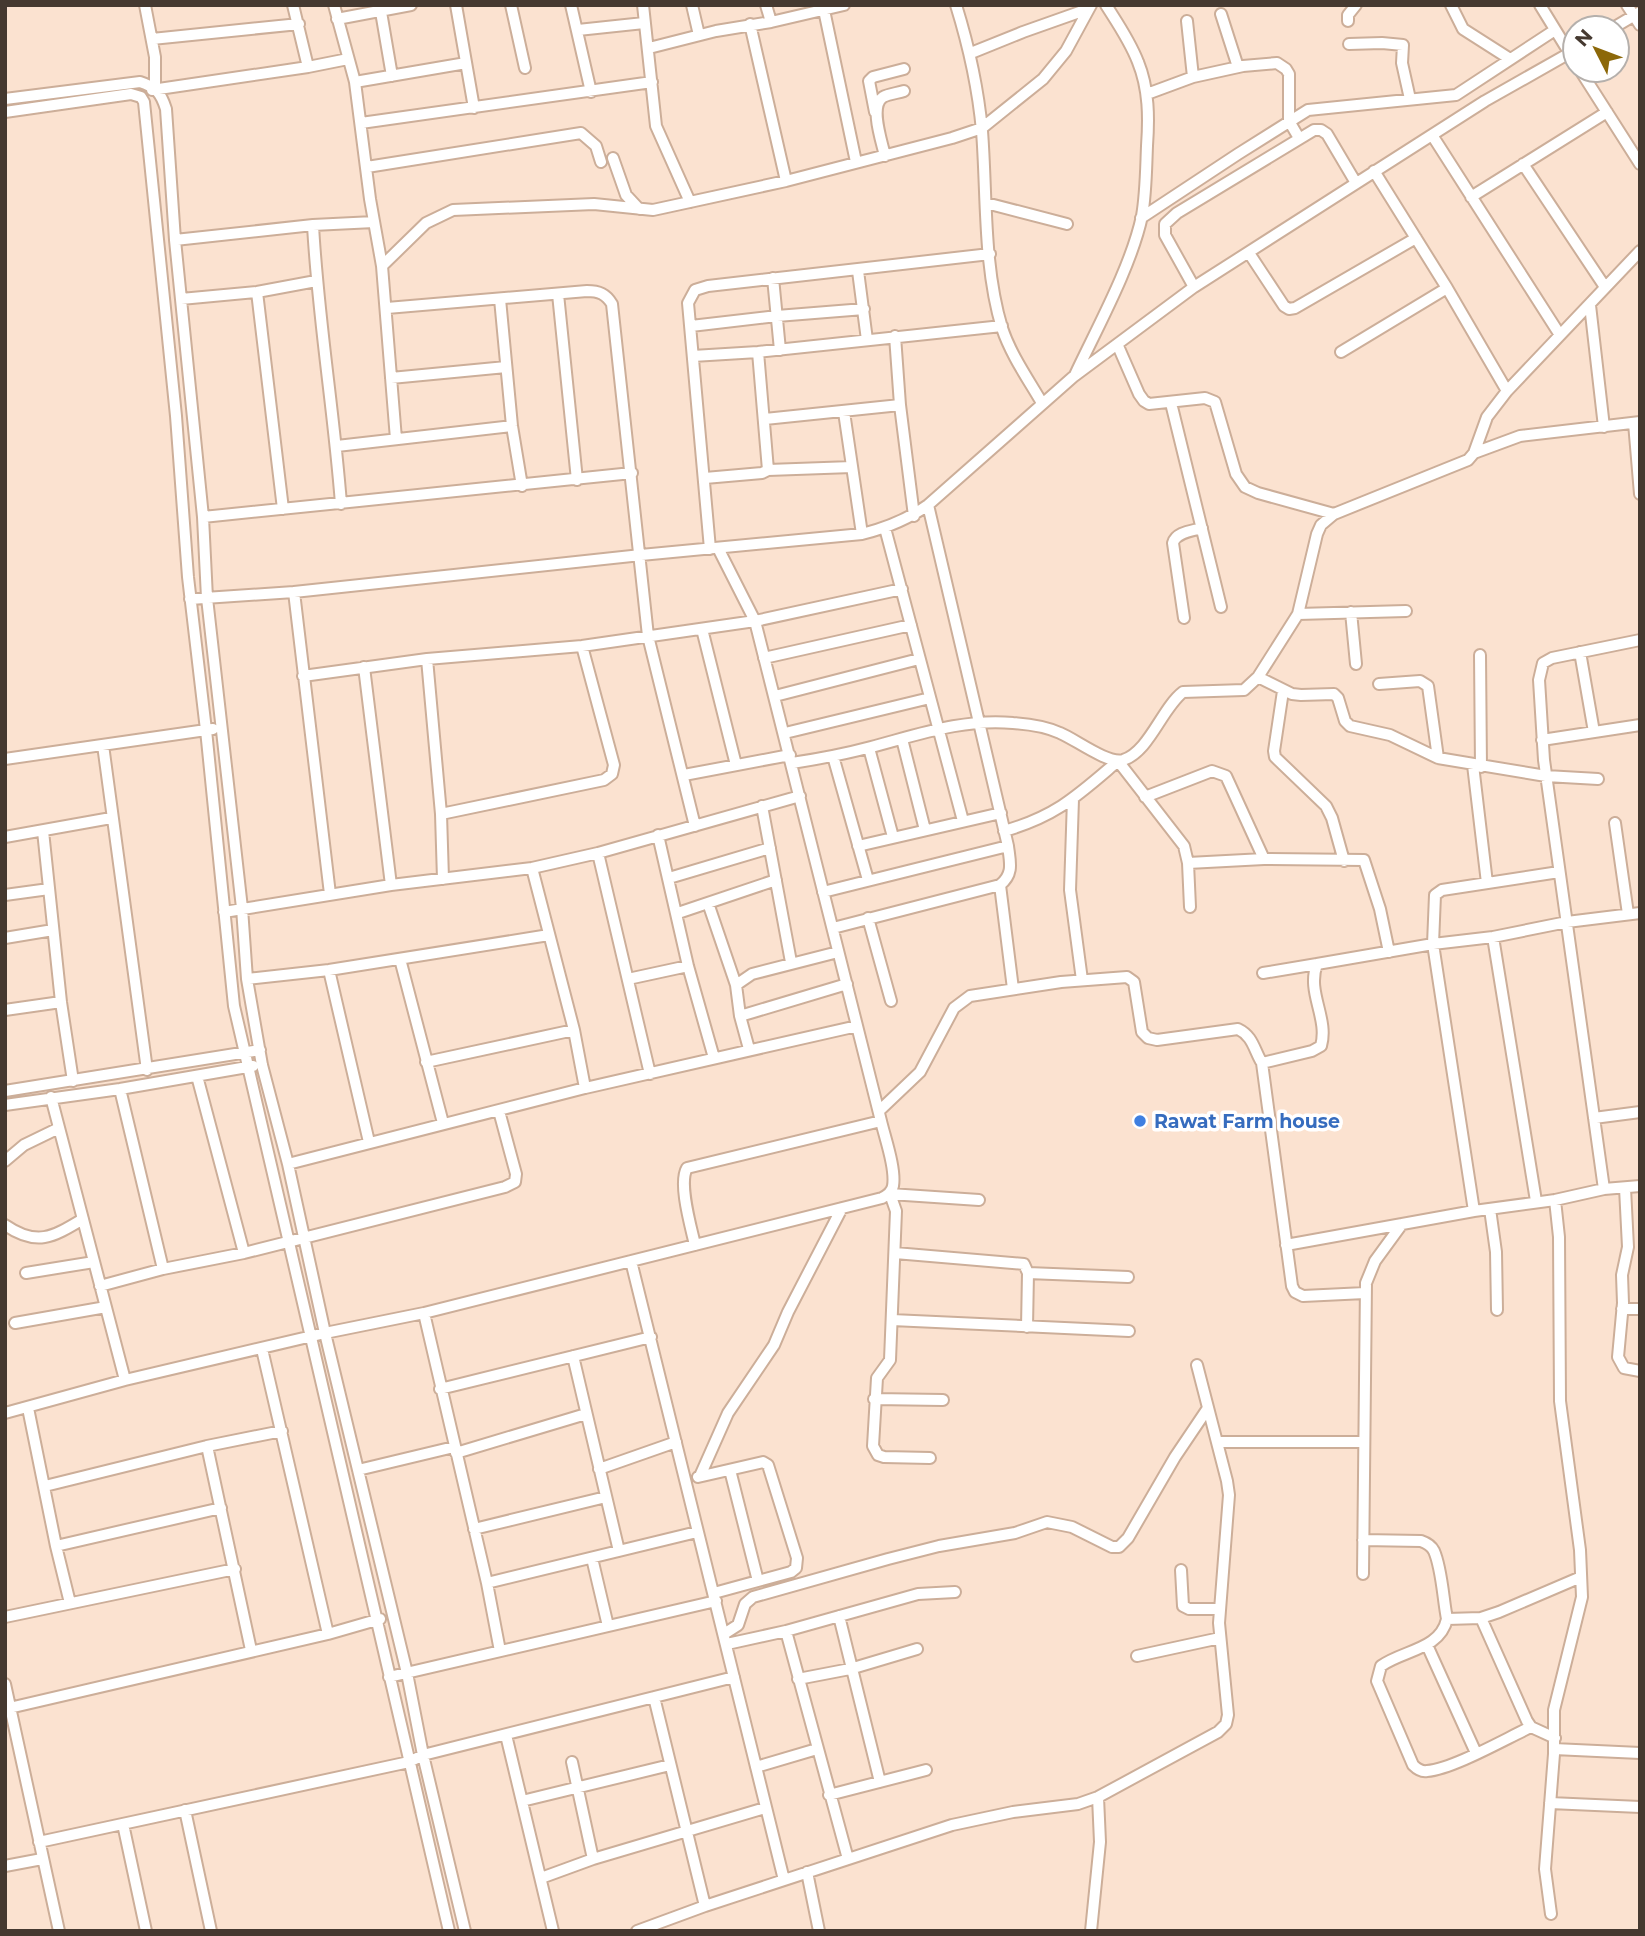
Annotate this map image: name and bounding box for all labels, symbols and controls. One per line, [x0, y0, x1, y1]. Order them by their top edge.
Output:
north arrow [1561, 14, 1631, 84]
text: N [1570, 25, 1597, 51]
place label: Rawat Farm house [1154, 1110, 1340, 1133]
marker: Rawat Farm house [1132, 1113, 1148, 1129]

